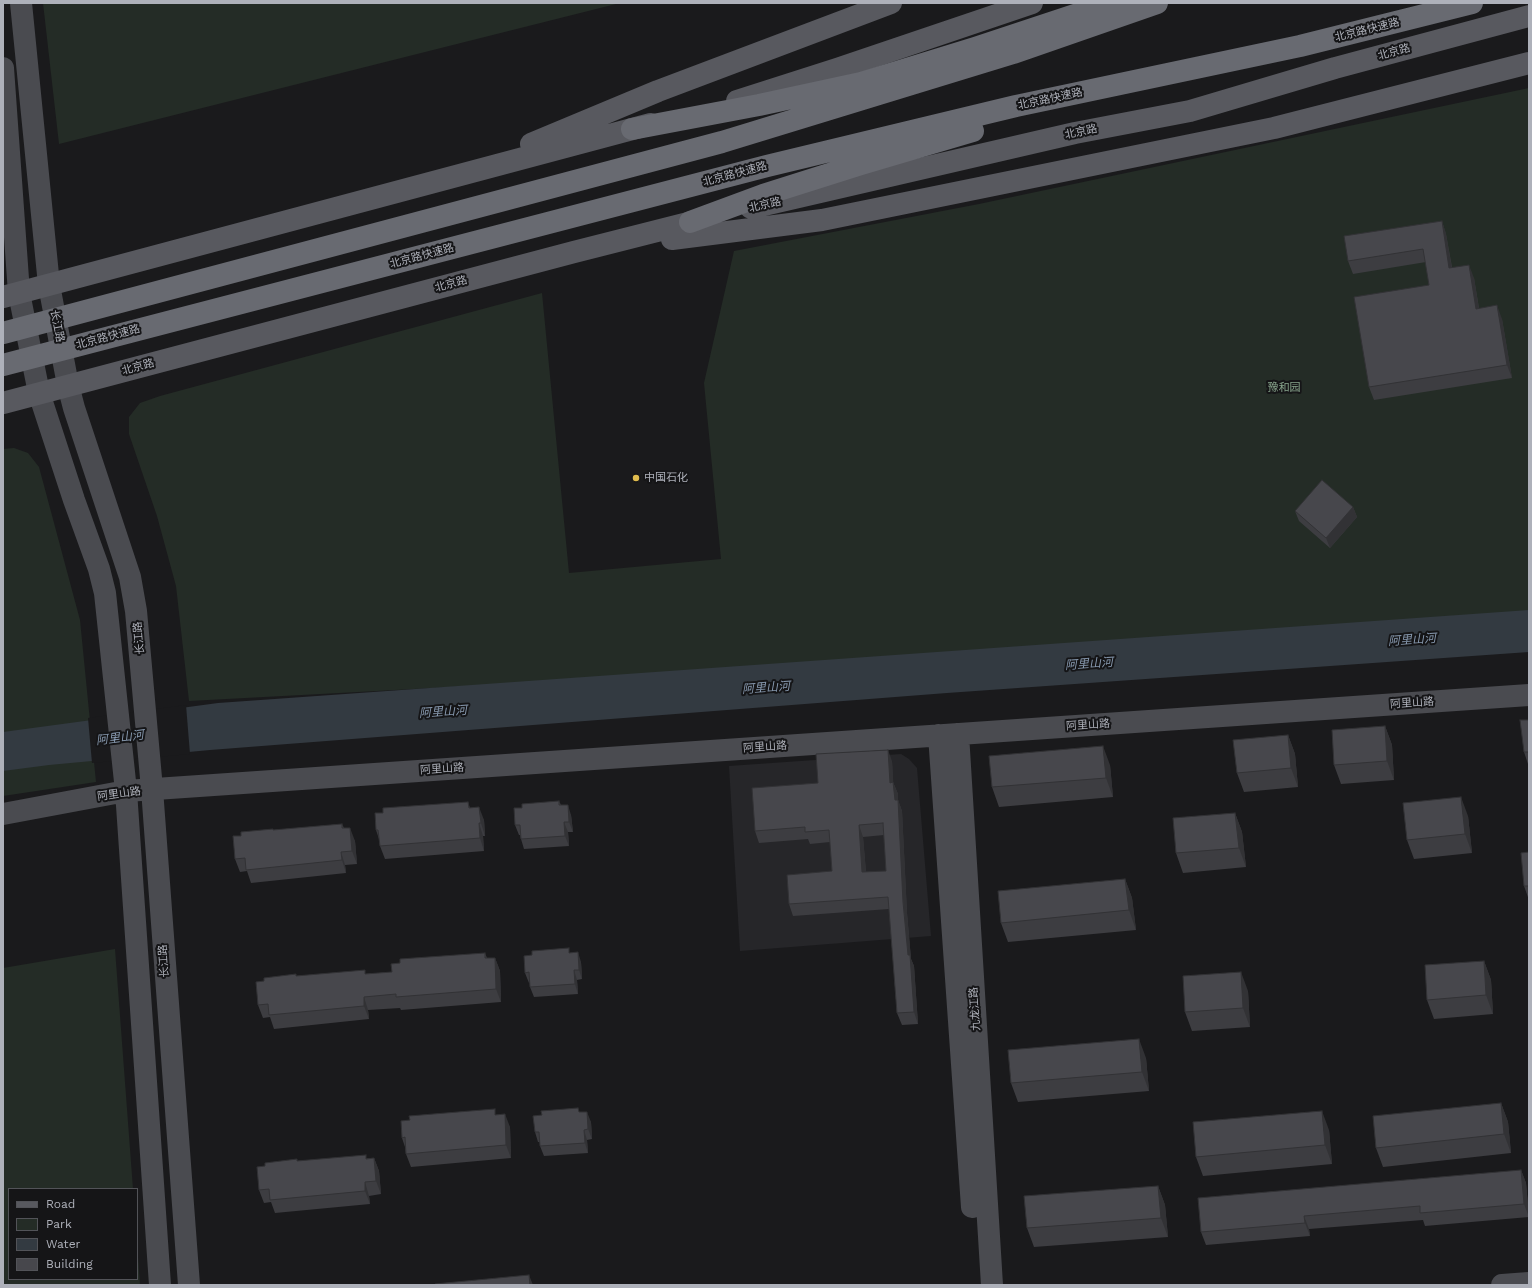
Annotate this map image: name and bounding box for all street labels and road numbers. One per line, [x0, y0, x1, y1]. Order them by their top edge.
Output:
street label: 北京路快速路 [1333, 16, 1401, 44]
street label: 北京路 [1376, 41, 1412, 63]
street label: 北京路快速路 [1016, 86, 1084, 112]
street label: 北京路 [1063, 122, 1099, 142]
street label: 北京路快速路 [701, 159, 769, 189]
street label: 北京路 [747, 195, 783, 215]
street label: 北京路快速路 [388, 241, 456, 271]
street label: 北京路 [433, 273, 469, 295]
street label: 长江路 [47, 309, 67, 343]
street label: 北京路快速路 [74, 322, 142, 352]
street label: 北京路 [120, 356, 156, 378]
street label: 长江路 [131, 621, 147, 655]
street label: 阿里山路 [1390, 695, 1434, 711]
street label: 阿里山路 [1066, 717, 1110, 733]
street label: 阿里山路 [743, 739, 787, 755]
street label: 阿里山路 [420, 761, 464, 777]
street label: 阿里山路 [96, 784, 142, 804]
street label: 长江路 [156, 944, 172, 978]
street label: 九龙江路 [967, 987, 983, 1031]

